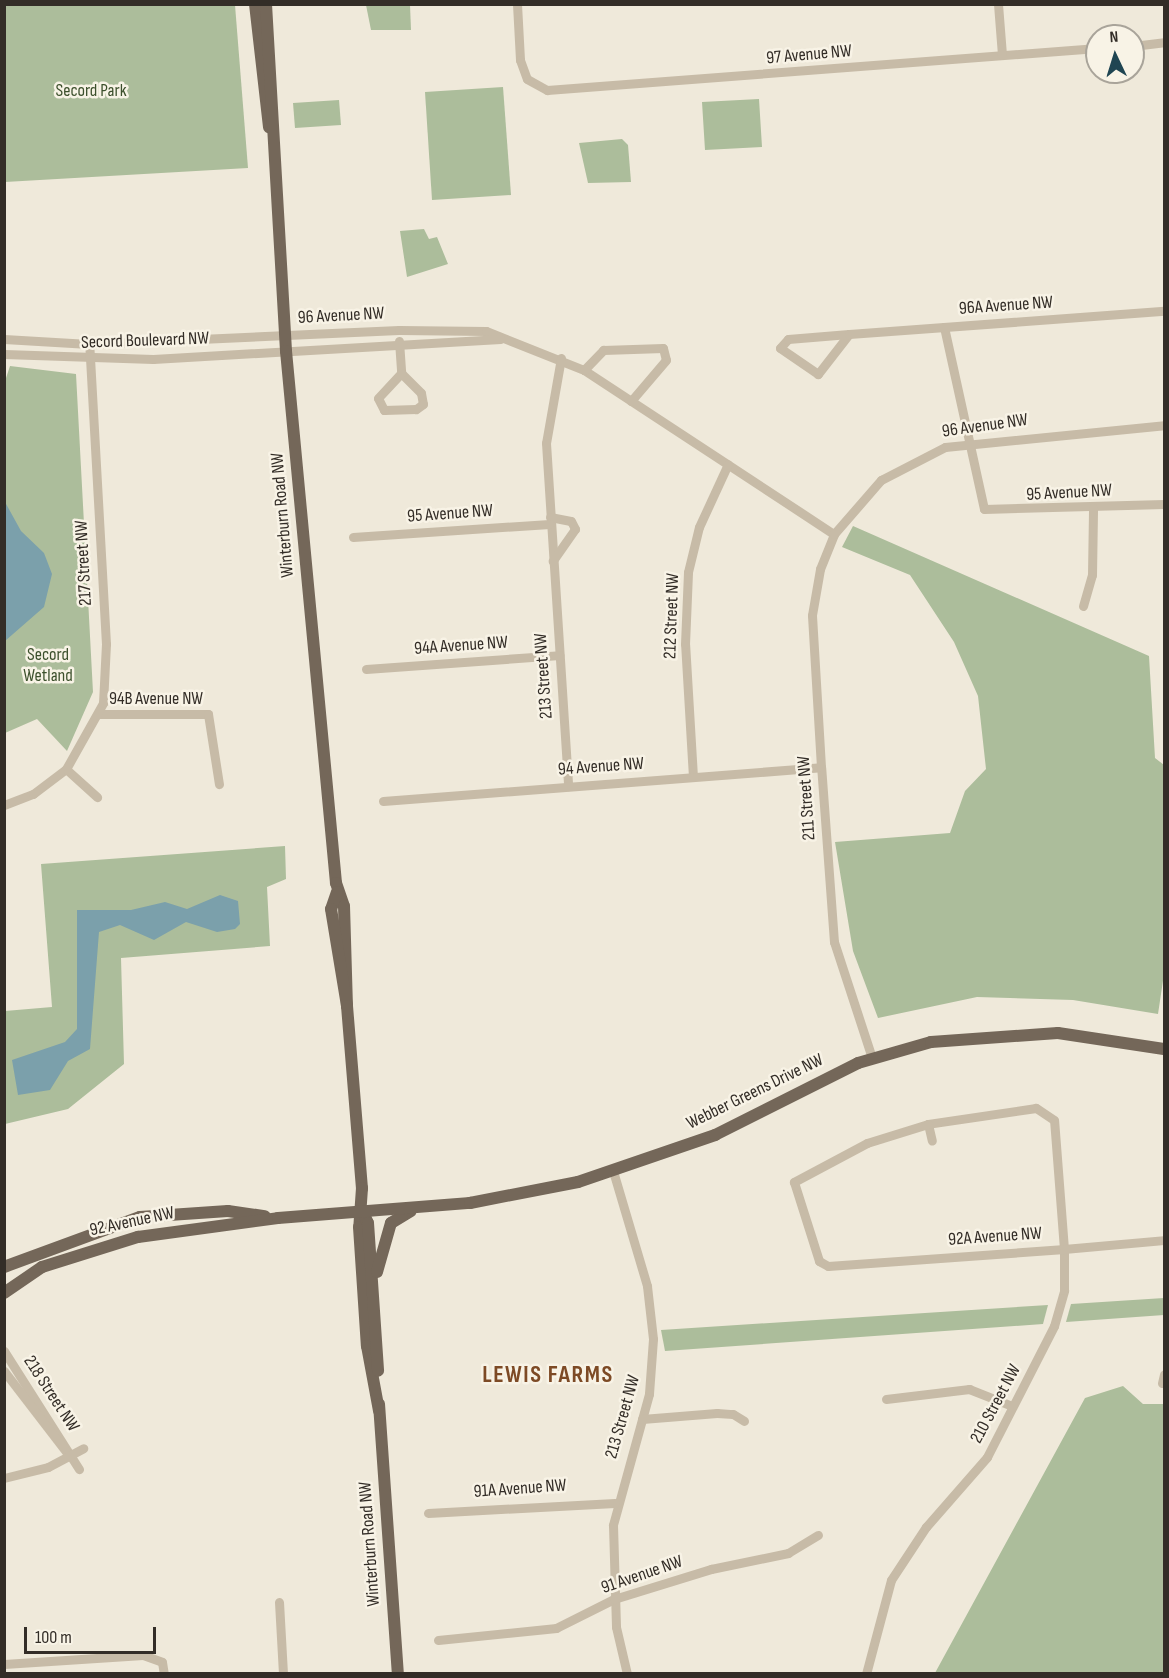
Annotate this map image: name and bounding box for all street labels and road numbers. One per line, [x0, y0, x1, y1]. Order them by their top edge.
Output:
street label: 97 Avenue NW [765, 41, 853, 69]
street label: 96A Avenue NW [958, 292, 1054, 320]
street label: 96 Avenue NW [297, 303, 385, 329]
street label: Secord Boulevard NW [81, 328, 209, 354]
street label: 96 Avenue NW [941, 409, 1029, 443]
street label: Winterburn Road NW [267, 452, 299, 578]
street label: 95 Avenue NW [1026, 480, 1112, 506]
street label: 95 Avenue NW [406, 500, 494, 528]
street label: 217 Street NW [71, 520, 97, 606]
street label: 212 Street NW [660, 573, 684, 659]
street label: 94A Avenue NW [413, 632, 509, 660]
street label: 213 Street NW [530, 632, 558, 720]
street label: 94B Avenue NW [109, 688, 203, 710]
street label: 94 Avenue NW [557, 753, 645, 781]
street label: 211 Street NW [793, 755, 821, 841]
street label: Webber Greens Drive NW [683, 1050, 827, 1134]
street label: 92 Avenue NW [88, 1202, 176, 1242]
street label: 92A Avenue NW [947, 1223, 1043, 1251]
street label: 218 Street NW [18, 1352, 84, 1436]
street label: 210 Street NW [966, 1361, 1026, 1447]
street label: 213 Street NW [601, 1373, 645, 1461]
street label: 91A Avenue NW [473, 1475, 567, 1503]
street label: Winterburn Road NW [355, 1481, 385, 1607]
street label: 91 Avenue NW [598, 1551, 686, 1599]

